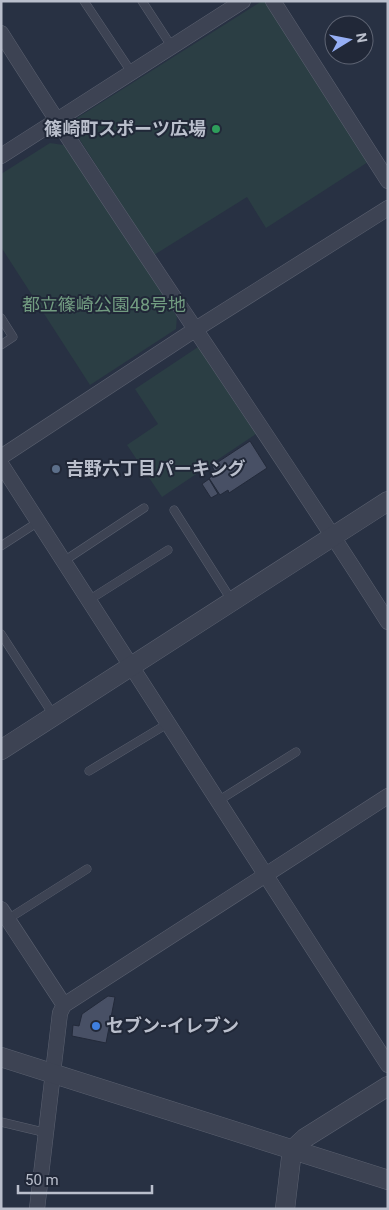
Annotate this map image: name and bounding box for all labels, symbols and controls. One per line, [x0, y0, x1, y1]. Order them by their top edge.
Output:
north arrow [324, 15, 374, 65]
text: N [353, 31, 371, 44]
place label: 篠崎町スポーツ広場 [44, 118, 206, 139]
marker: 篠崎町スポーツ広場 [210, 123, 222, 135]
park label: 都立篠崎公園48号地 [22, 294, 186, 315]
place label: 吉野六丁目パーキング [66, 458, 245, 479]
marker: 吉野六丁目パーキング [50, 463, 62, 475]
place label: セブン-イレブン [106, 1015, 239, 1036]
marker: セブン-イレブン [90, 1020, 102, 1032]
scale bar [18, 1162, 151, 1194]
text: 50 m [25, 1171, 59, 1189]

